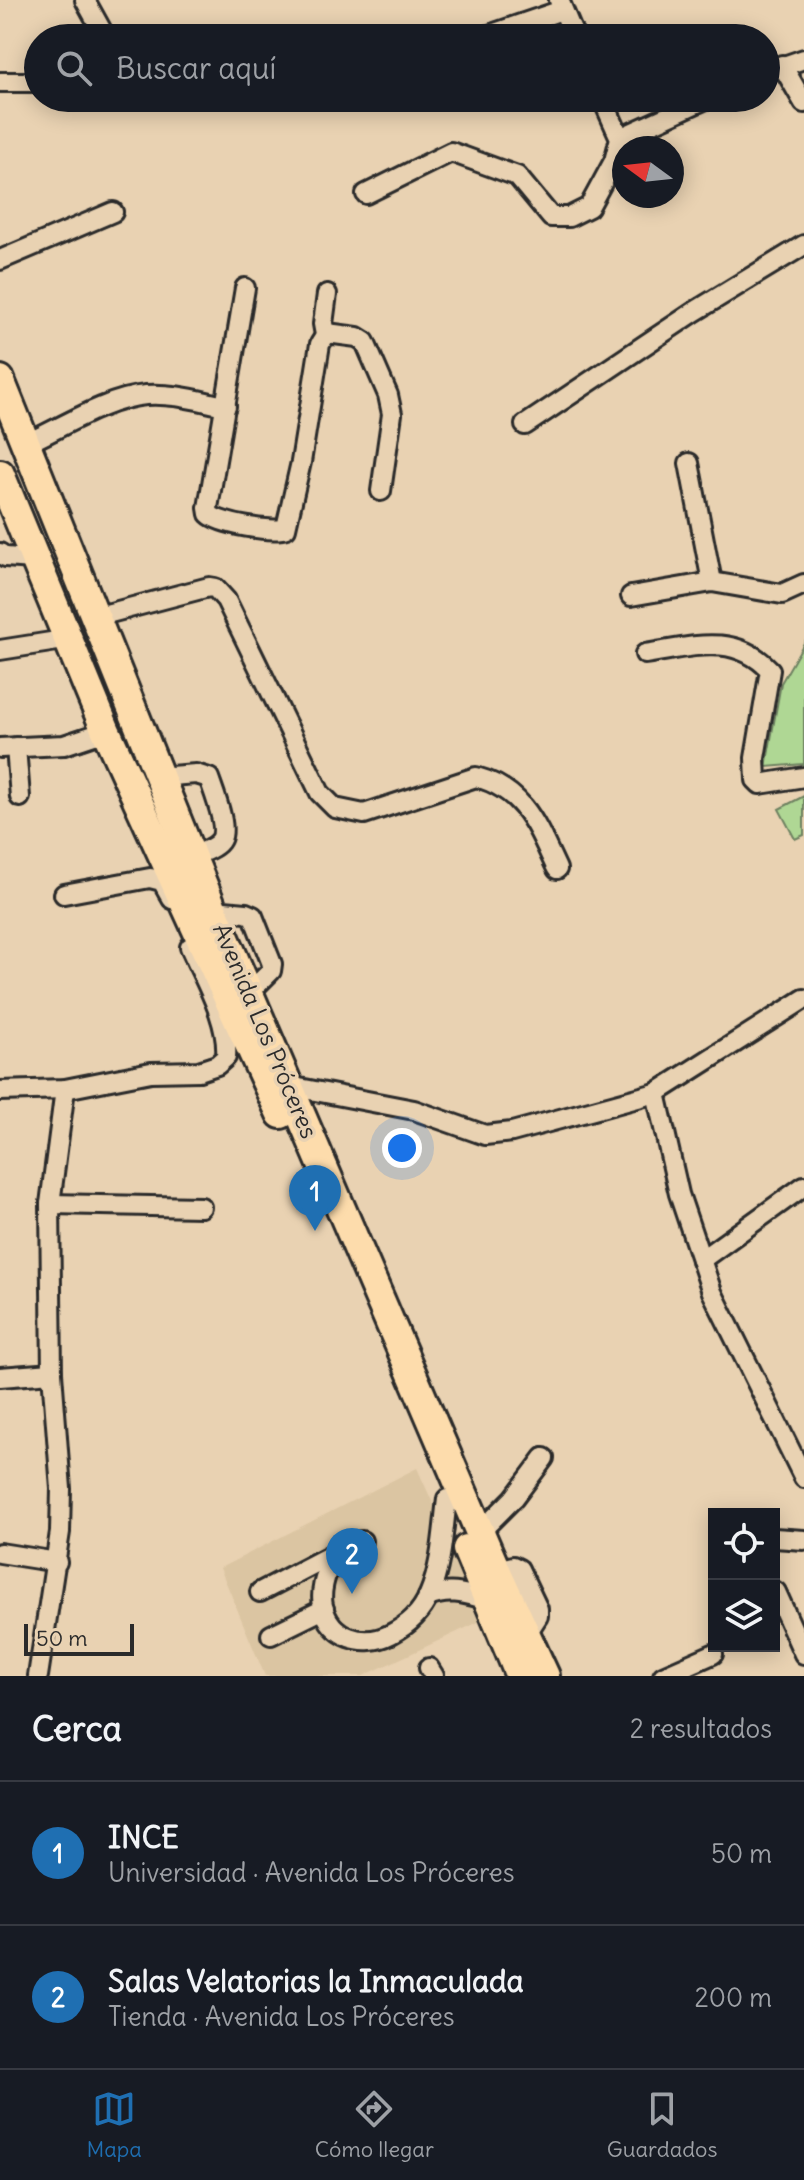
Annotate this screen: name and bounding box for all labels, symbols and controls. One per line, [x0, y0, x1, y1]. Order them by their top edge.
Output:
search box [24, 24, 780, 112]
icon: search [52, 46, 96, 90]
text: Buscar aquí [116, 49, 276, 87]
north arrow [612, 136, 684, 208]
street label: Avenida Los Próceres [207, 919, 325, 1143]
your location [382, 1128, 422, 1168]
pin: 1 [289, 1165, 341, 1231]
map controls [708, 1508, 780, 1652]
button: locate [708, 1508, 780, 1580]
pin: 2 [326, 1528, 378, 1594]
button: layers [708, 1580, 780, 1652]
scale bar [24, 1620, 134, 1656]
text: 50 m [36, 1624, 88, 1652]
text: Cerca [32, 1707, 122, 1750]
text: 2 resultados [630, 1712, 772, 1745]
text: INCE [108, 1818, 179, 1856]
text: 1 [53, 1837, 63, 1870]
text: 50 m [711, 1837, 772, 1870]
text: Universidad · Avenida Los Próceres [108, 1856, 515, 1889]
text: Salas Velatorias la Inmaculada [108, 1962, 524, 2000]
text: 2 [51, 1981, 65, 2014]
text: 200 m [695, 1981, 772, 2014]
text: Tienda · Avenida Los Próceres [108, 2000, 455, 2033]
tab: Mapa [86, 2087, 142, 2163]
tab: Cómo llegar [315, 2087, 434, 2163]
tab: Guardados [607, 2087, 718, 2163]

